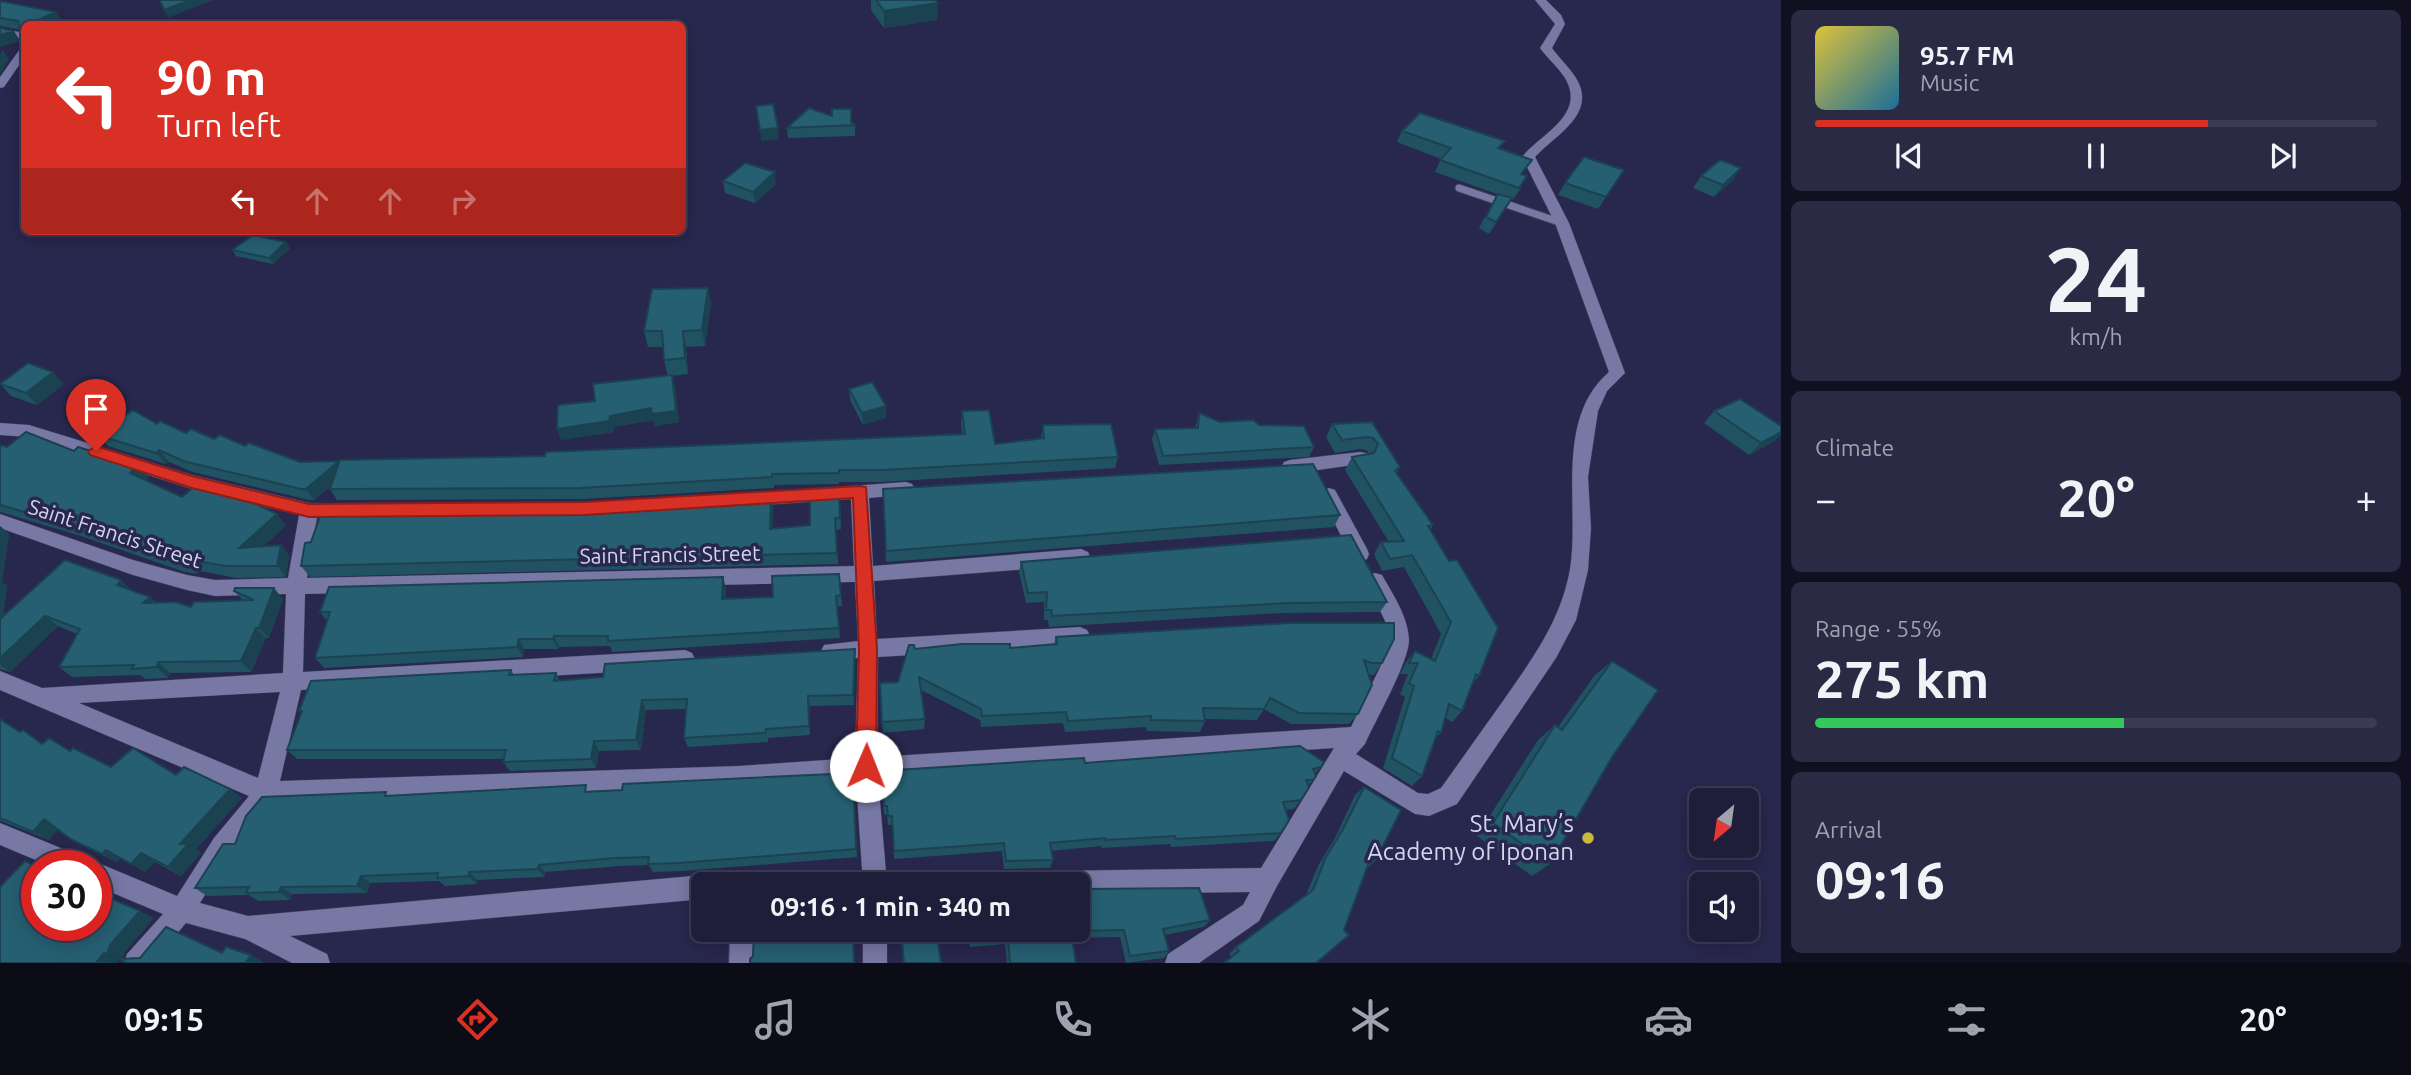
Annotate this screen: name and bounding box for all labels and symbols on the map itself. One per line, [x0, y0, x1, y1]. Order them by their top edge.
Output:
pin [66, 379, 126, 451]
street label: Saint Francis Street [26, 494, 205, 572]
street label: Saint Francis Street [579, 540, 761, 568]
position arrow [829, 729, 903, 803]
north arrow [1689, 788, 1759, 858]
place label: St. Mary’s Academy of Iponan [1367, 810, 1574, 865]
marker: St. Mary’s Academy of Iponan [1580, 830, 1596, 846]
speed limit sign: 30 [21, 850, 112, 941]

